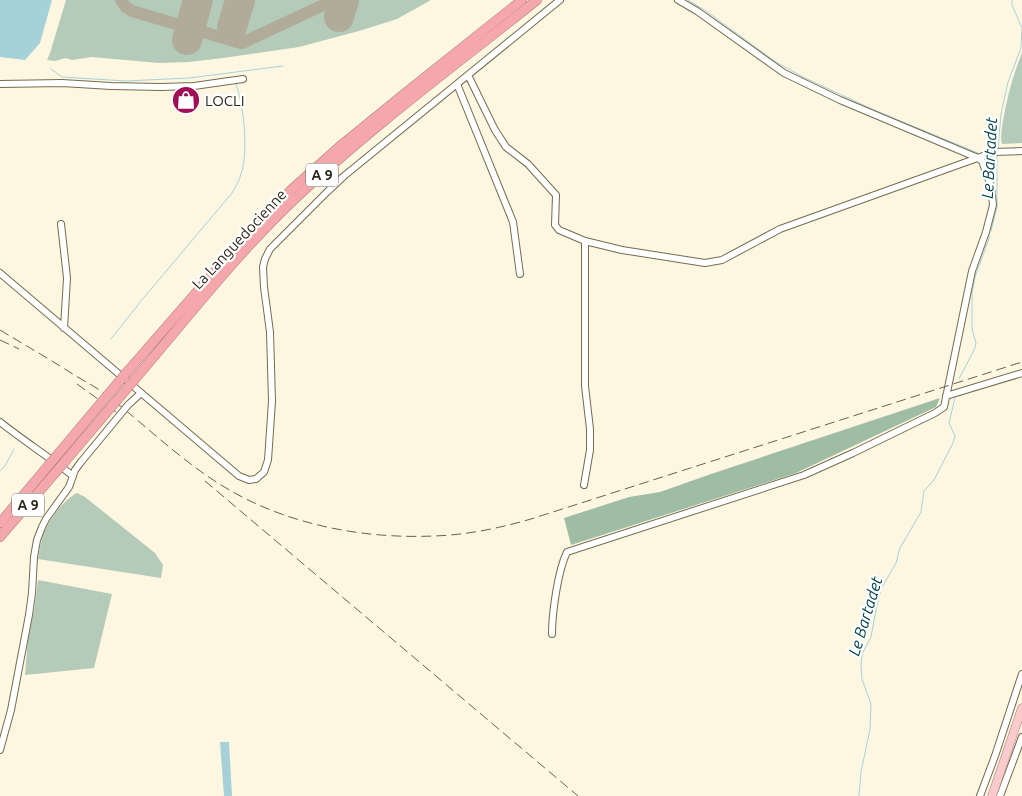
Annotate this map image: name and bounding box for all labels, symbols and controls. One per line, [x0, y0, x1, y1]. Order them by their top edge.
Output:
shop icon: LOCLI [171, 85, 201, 115]
place label: LOCLI [205, 92, 244, 109]
water label: Le Bartadet [978, 116, 1000, 199]
road number: A 9 [306, 164, 338, 186]
street label: La Languedocienne [188, 186, 290, 292]
road number: A 9 [12, 494, 44, 516]
water label: Le Bartadet [844, 574, 886, 658]

